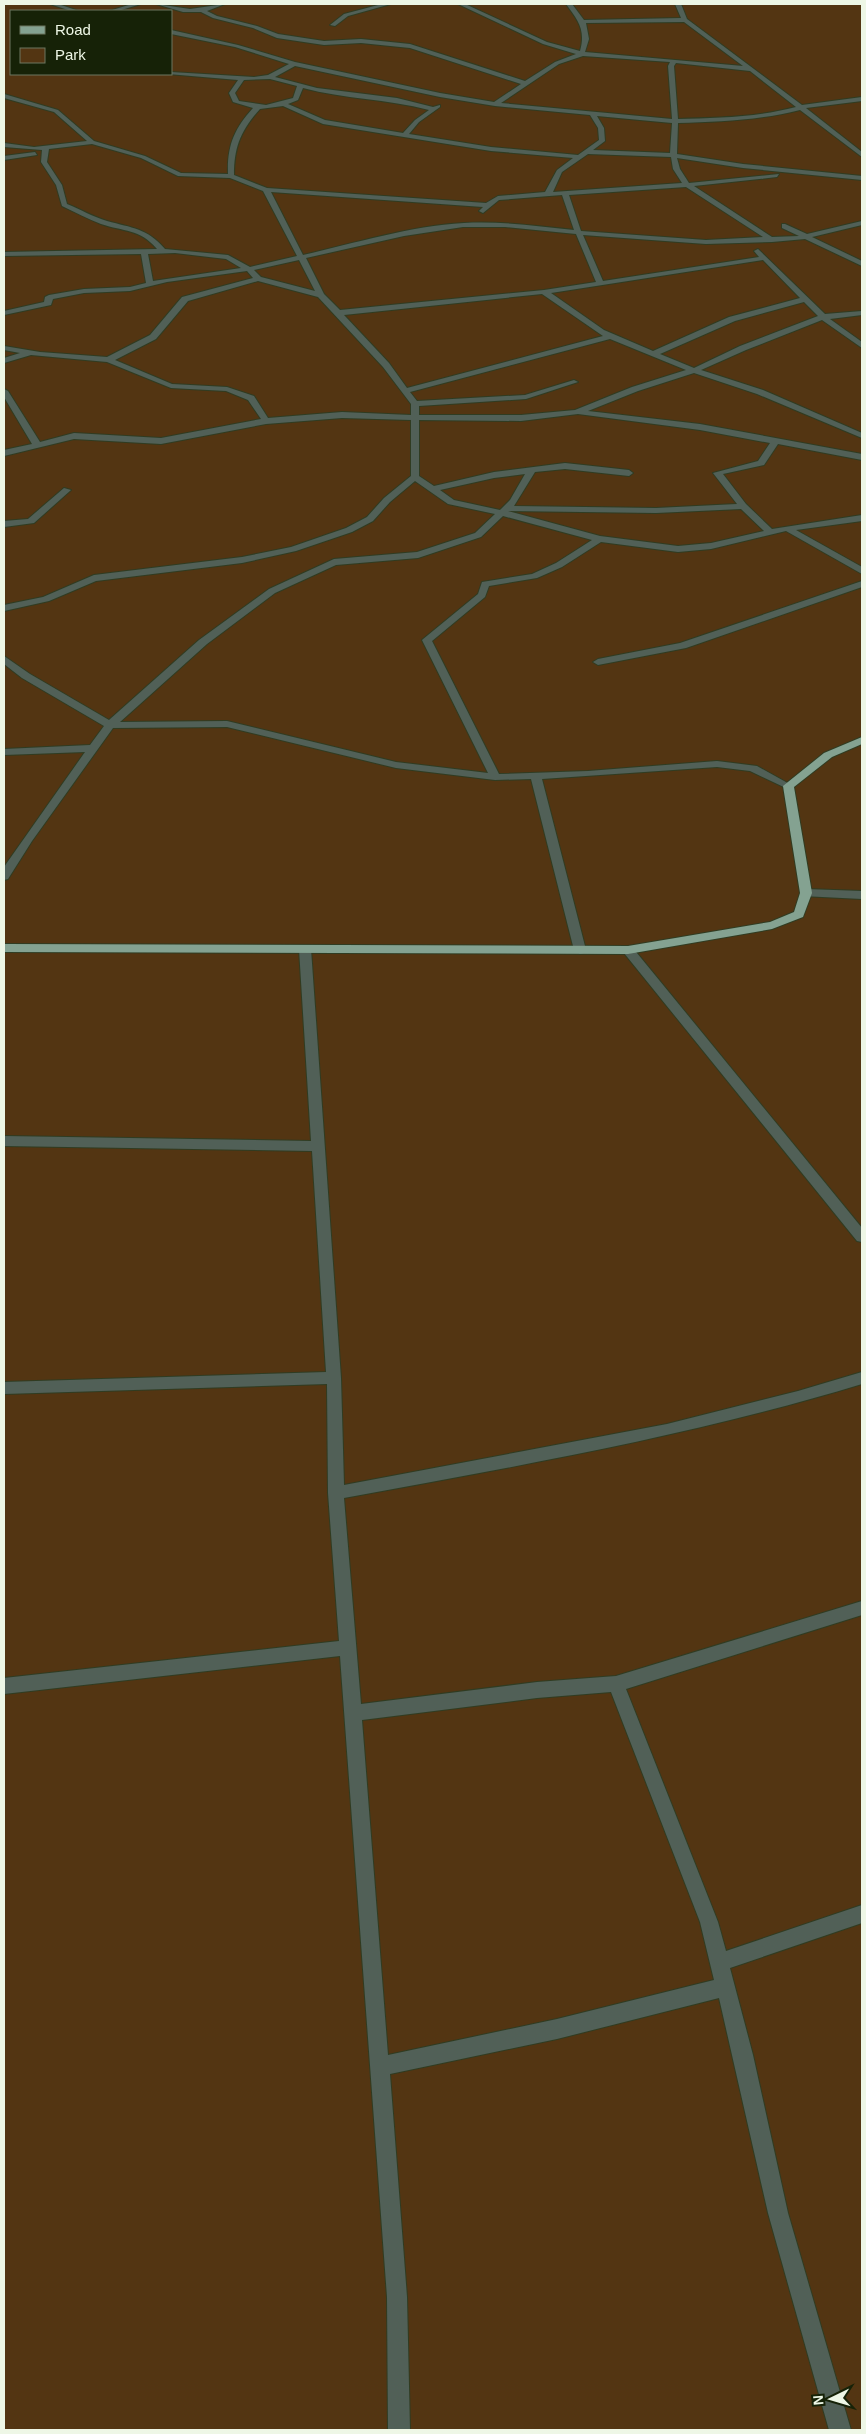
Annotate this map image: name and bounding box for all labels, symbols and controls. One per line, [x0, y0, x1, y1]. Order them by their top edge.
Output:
legend [10, 10, 172, 75]
text: Road [55, 21, 91, 38]
text: Park [55, 46, 86, 63]
north arrow [806, 2374, 856, 2424]
text: N [810, 2394, 826, 2406]

